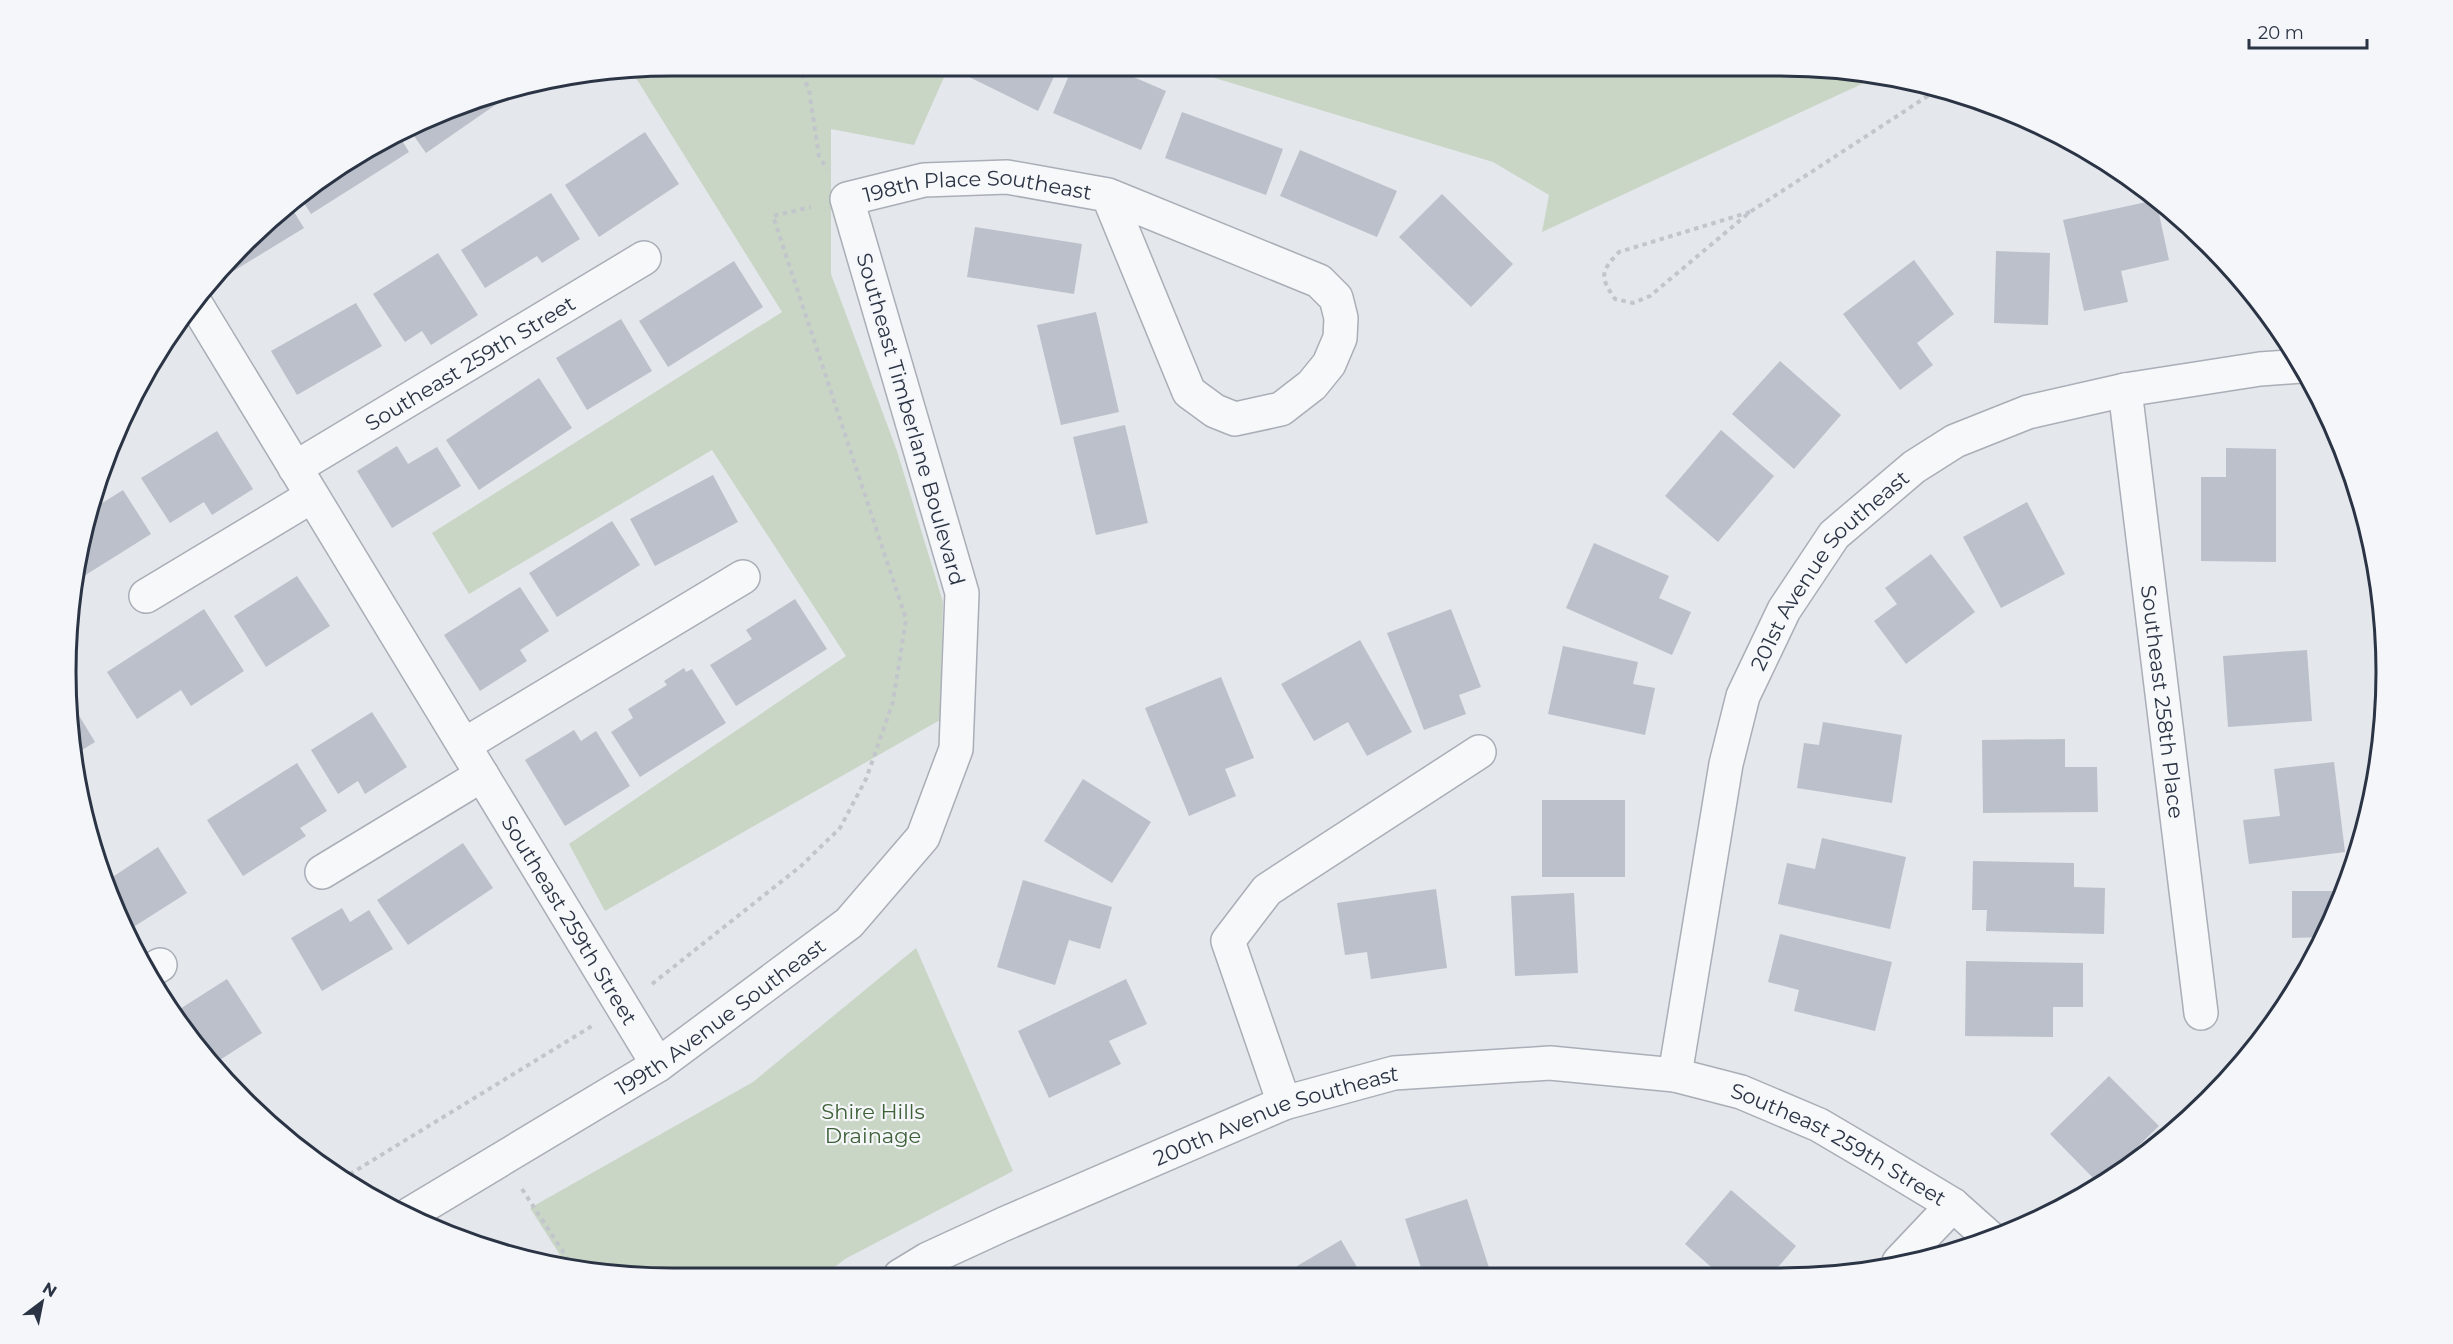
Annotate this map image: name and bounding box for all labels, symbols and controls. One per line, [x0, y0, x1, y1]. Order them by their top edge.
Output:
scale bar [2249, 12, 2368, 50]
text: 20 m [2258, 22, 2304, 44]
street label: 198th Place Southeast [860, 164, 1094, 207]
street label: Southeast Timberlane Boulevard [852, 250, 970, 588]
street label: Southeast 259th Street [360, 290, 579, 436]
street label: 201st Avenue Southeast [1745, 465, 1914, 674]
street label: Southeast 258th Place [2136, 584, 2190, 820]
street label: Southeast 259th Street [497, 810, 643, 1029]
street label: 199th Avenue Southeast [611, 933, 830, 1100]
street label: 200th Avenue Southeast [1149, 1060, 1399, 1170]
street label: Southeast 259th Street [1728, 1077, 1951, 1211]
park label: Shire Hills Drainage [821, 1099, 925, 1148]
north arrow [12, 1272, 72, 1332]
text: N [39, 1278, 60, 1301]

